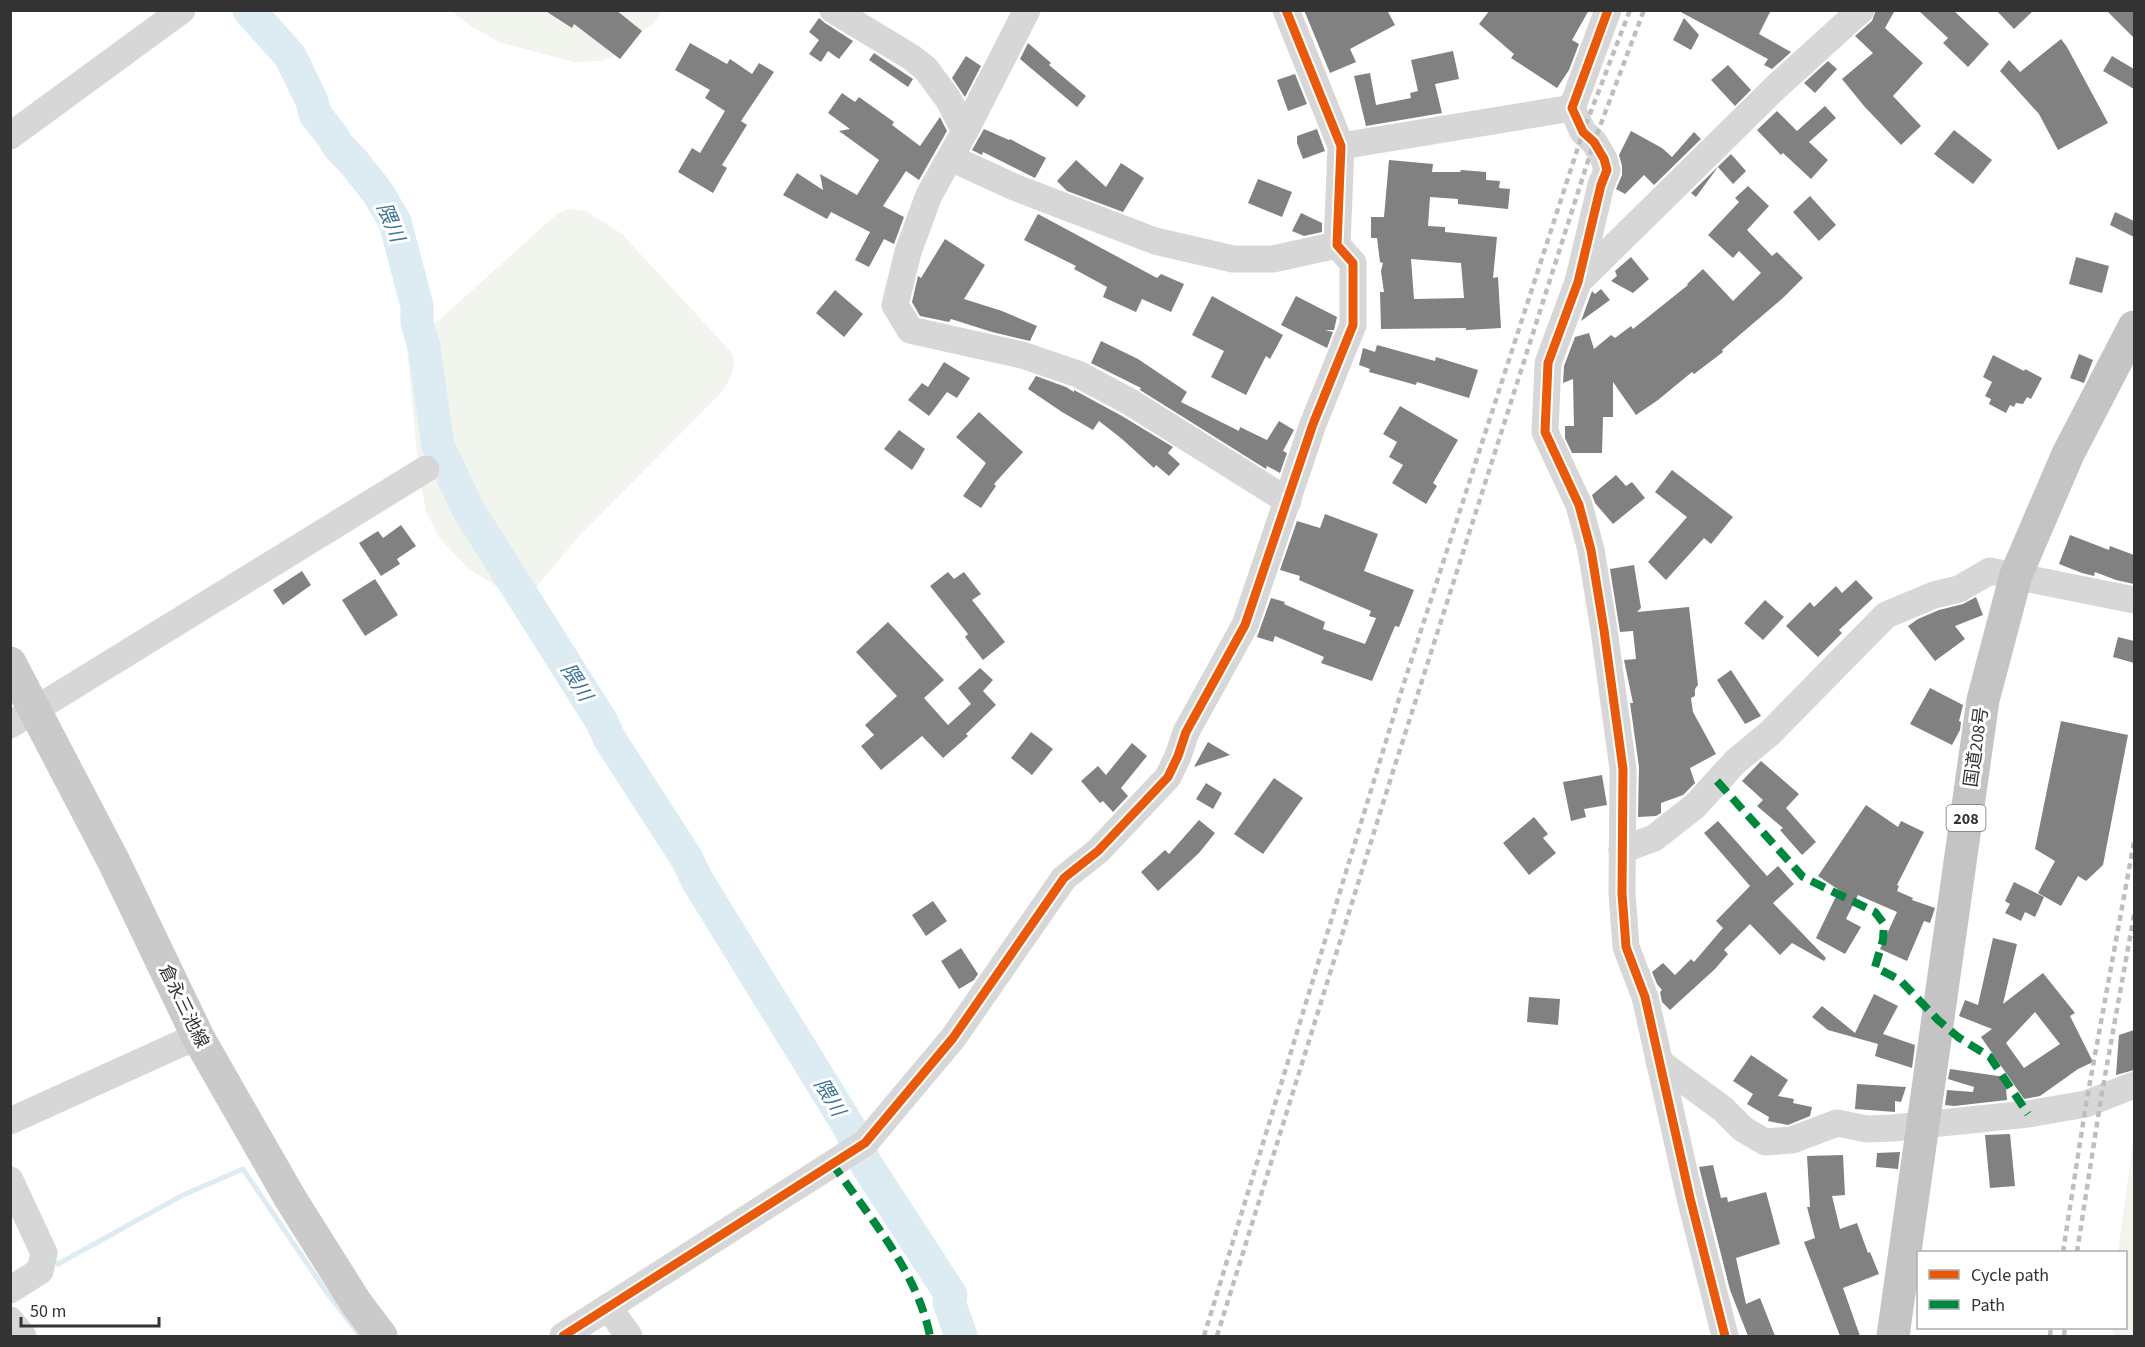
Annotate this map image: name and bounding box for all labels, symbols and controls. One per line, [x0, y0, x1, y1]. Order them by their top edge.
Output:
water label: 隈川 [369, 199, 412, 248]
water label: 隈川 [554, 658, 600, 709]
street label: 国道208号 [1958, 705, 1994, 789]
road number: 208 [1946, 805, 1986, 831]
street label: 倉永三池線 [153, 960, 215, 1052]
water label: 隈川 [807, 1073, 852, 1124]
legend [1917, 1251, 2127, 1329]
text: Cycle path [1971, 1263, 2049, 1288]
scale bar [21, 1290, 159, 1328]
text: Path [1971, 1293, 2005, 1318]
text: 50 m [30, 1299, 66, 1324]

